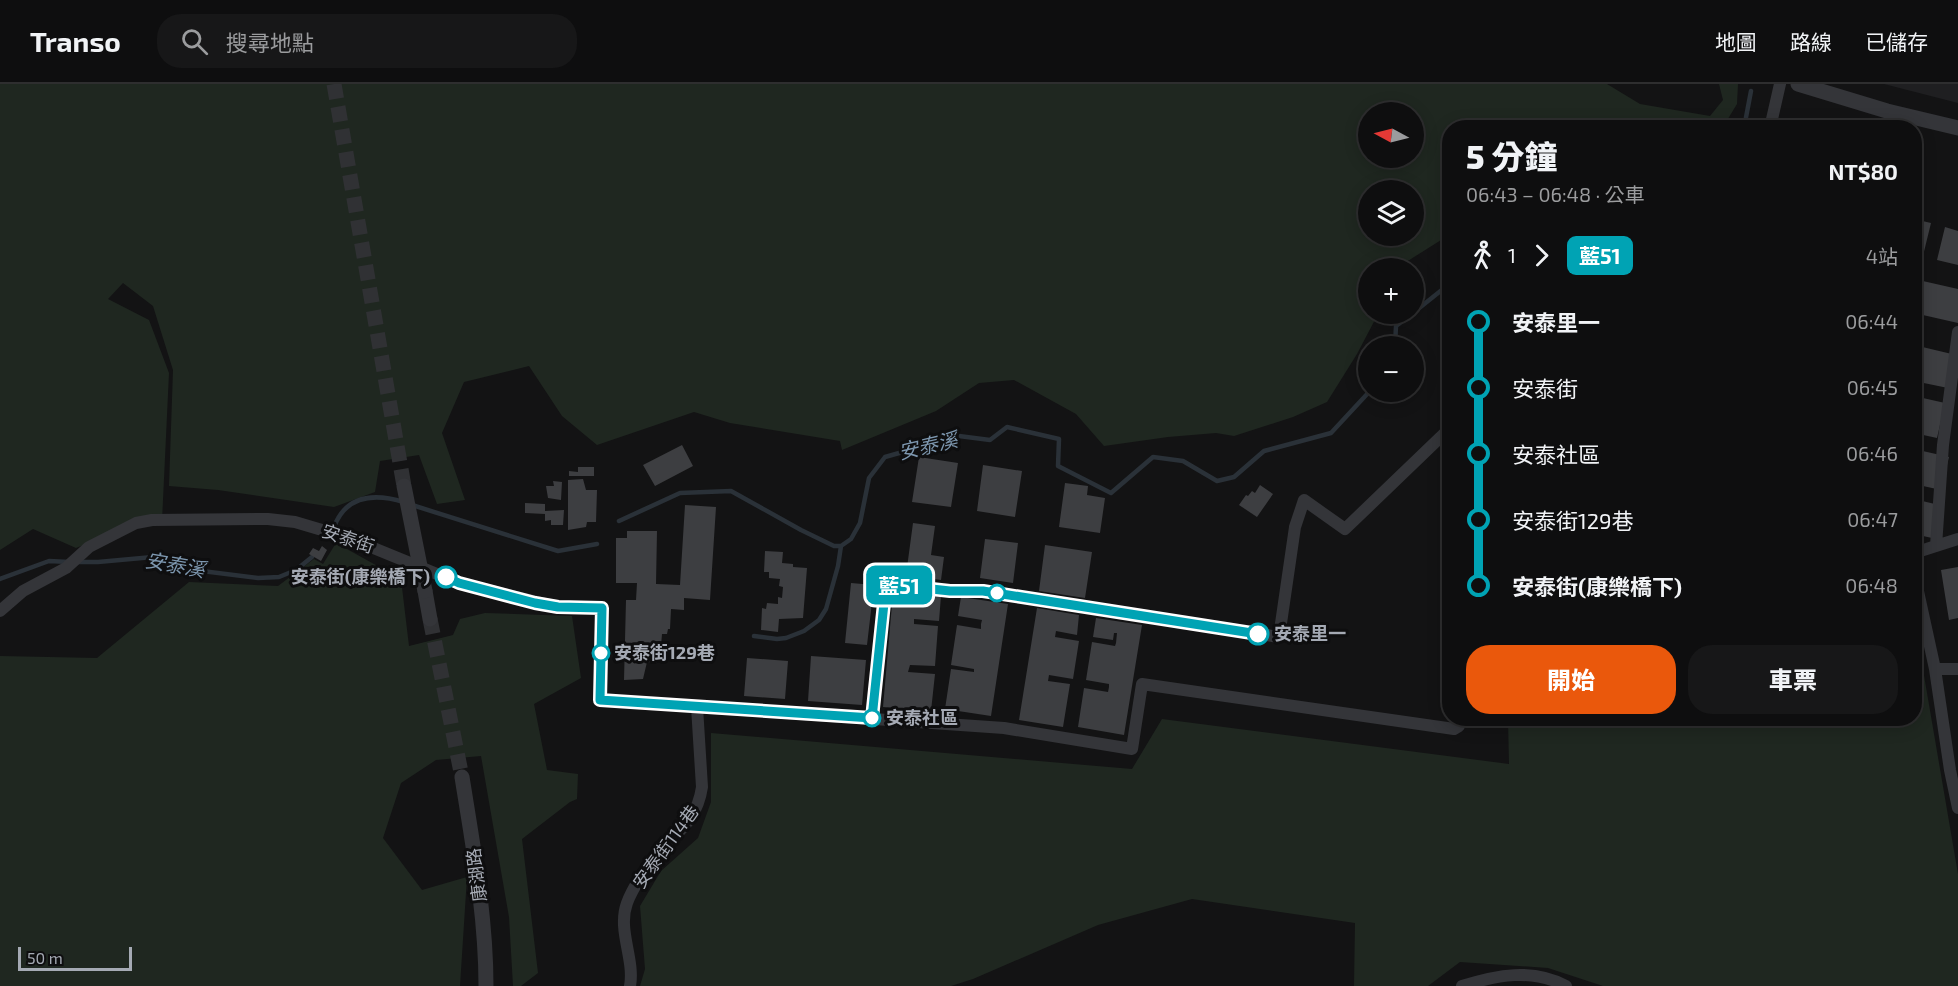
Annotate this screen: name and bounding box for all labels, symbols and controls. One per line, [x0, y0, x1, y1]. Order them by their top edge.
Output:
search box [157, 14, 577, 68]
text: Transo [30, 24, 121, 58]
icon: search [178, 25, 211, 58]
text: 搜尋地點 [226, 29, 314, 55]
text: 地圖 [1715, 29, 1757, 54]
text: 路線 [1790, 29, 1832, 54]
text: 已儲存 [1865, 29, 1928, 54]
north arrow [1358, 102, 1424, 168]
map controls [1358, 102, 1424, 402]
text: 5 分鐘 [1466, 136, 1558, 176]
text: NT$80 [1829, 158, 1898, 184]
button: layers [1358, 180, 1424, 246]
text: 06:43 – 06:48 · 公車 [1466, 182, 1645, 206]
icon: walk [1466, 239, 1499, 272]
icon: forward [1525, 239, 1558, 272]
text: 1 [1508, 243, 1516, 267]
text: 藍51 [1579, 243, 1621, 268]
text: 4站 [1866, 244, 1898, 268]
button: + [1358, 258, 1424, 324]
text: 安泰里一 [1512, 309, 1600, 335]
text: 06:44 [1845, 309, 1898, 333]
button: − [1358, 336, 1424, 402]
text: 安泰街 [1512, 375, 1578, 401]
text: 06:45 [1847, 375, 1898, 399]
water label: 安泰溪 [896, 426, 963, 463]
text: 安泰社區 [1512, 441, 1600, 467]
text: 06:46 [1846, 441, 1898, 465]
text: 安泰街129巷 [1512, 507, 1634, 533]
text: 06:47 [1847, 507, 1898, 531]
street label: 安泰街 [319, 519, 377, 557]
water label: 安泰溪 [144, 547, 210, 582]
place label: 安泰街(康樂橋下) [291, 565, 430, 587]
marker: 安泰街(康樂橋下) [435, 566, 457, 588]
line badge: 藍51 [864, 566, 934, 604]
text: 藍51 [878, 573, 920, 598]
text: 安泰街(康樂橋下) [1512, 573, 1682, 599]
text: 06:48 [1845, 573, 1898, 597]
unlabelled marker [988, 584, 1006, 602]
place label: 安泰里一 [1274, 622, 1346, 644]
marker: 安泰里一 [1247, 623, 1269, 645]
place label: 安泰街129巷 [614, 641, 715, 663]
marker: 安泰街129巷 [592, 644, 610, 662]
button: 開始 [1466, 645, 1676, 714]
button: 車票 [1688, 645, 1898, 714]
place label: 安泰社區 [886, 706, 958, 728]
marker: 安泰社區 [863, 709, 881, 727]
street label: 安泰街114巷 [628, 801, 703, 892]
street label: 康湖路 [462, 847, 490, 903]
scale bar [18, 944, 132, 972]
text: 50 m [27, 948, 63, 967]

